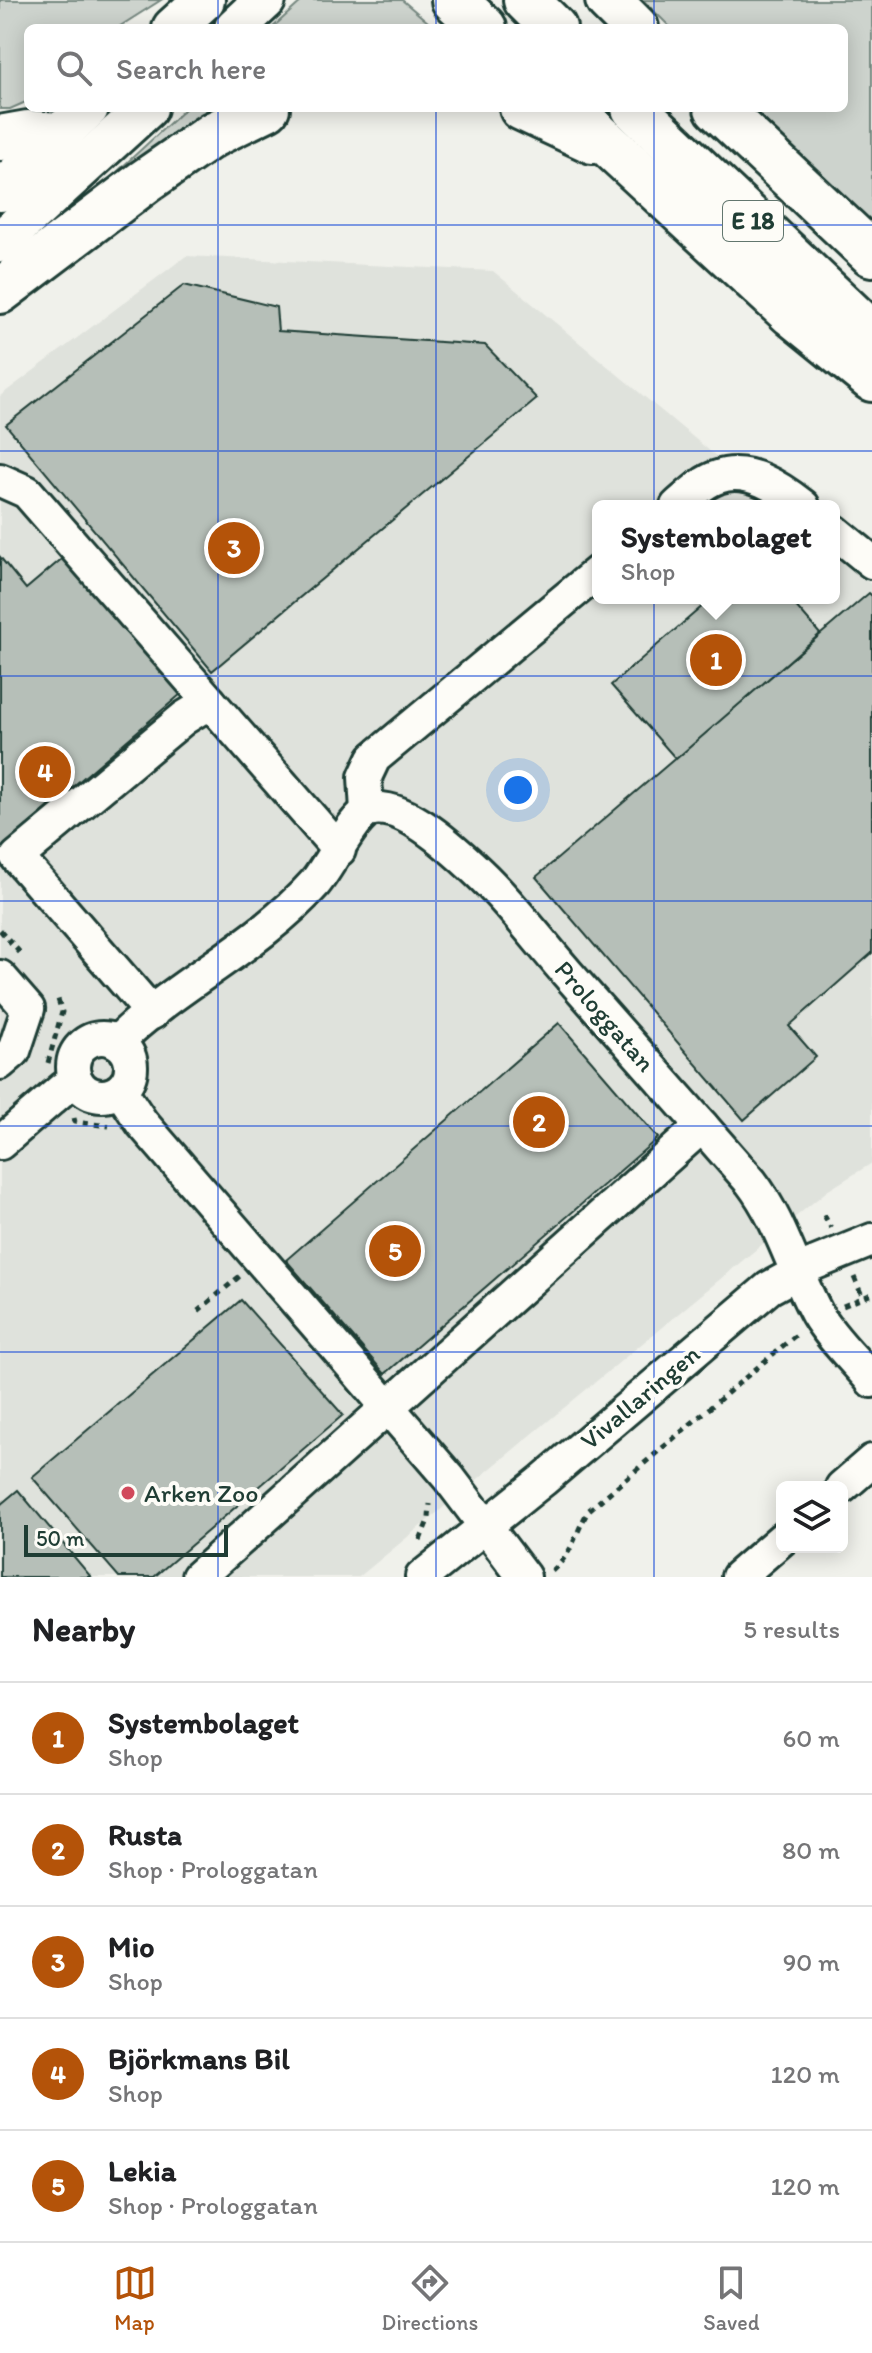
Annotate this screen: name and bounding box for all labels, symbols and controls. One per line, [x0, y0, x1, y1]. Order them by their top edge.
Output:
search box [24, 24, 848, 112]
icon: search [52, 46, 96, 90]
text: Search here [116, 50, 266, 87]
road number: E 18 [723, 201, 783, 241]
popup [592, 500, 840, 604]
pin: 3 [208, 518, 260, 578]
text: Systembolaget [621, 518, 811, 555]
text: Shop [621, 555, 675, 587]
pin: 1 [690, 630, 742, 690]
pin: 4 [19, 742, 71, 802]
your location [498, 770, 538, 810]
street label: Prologgatan [548, 954, 662, 1078]
pin: 2 [513, 1092, 565, 1152]
pin: 5 [369, 1221, 421, 1281]
street label: Vivallaringen [574, 1338, 707, 1456]
place label: Arken Zoo [144, 1477, 258, 1509]
map controls [776, 1481, 848, 1553]
button: layers [776, 1481, 848, 1553]
marker: Arken Zoo [119, 1484, 137, 1502]
scale bar [24, 1521, 228, 1557]
text: 50 m [36, 1525, 85, 1552]
text: Nearby [32, 1609, 135, 1650]
text: 5 results [743, 1613, 840, 1645]
text: Systembolaget [108, 1704, 299, 1741]
text: 1 [52, 1722, 64, 1754]
text: 60 m [783, 1722, 840, 1754]
text: Shop [108, 1741, 163, 1773]
text: Rusta [108, 1816, 182, 1853]
text: 2 [51, 1834, 65, 1866]
text: 80 m [782, 1834, 840, 1866]
text: Shop · Prologgatan [108, 1853, 318, 1885]
text: Mio [108, 1928, 155, 1965]
text: 3 [51, 1946, 65, 1978]
text: 90 m [783, 1946, 840, 1978]
text: Shop [108, 1965, 163, 1997]
text: Björkmans Bil [108, 2040, 290, 2077]
text: 4 [50, 2058, 66, 2090]
text: 120 m [771, 2058, 840, 2090]
text: Shop [108, 2077, 163, 2109]
text: Lekia [108, 2152, 176, 2189]
text: 5 [51, 2170, 65, 2202]
text: 120 m [771, 2170, 840, 2202]
text: Shop · Prologgatan [108, 2189, 318, 2221]
tab: Map [113, 2261, 157, 2336]
tab: Directions [382, 2261, 478, 2336]
tab: Saved [703, 2261, 759, 2336]

